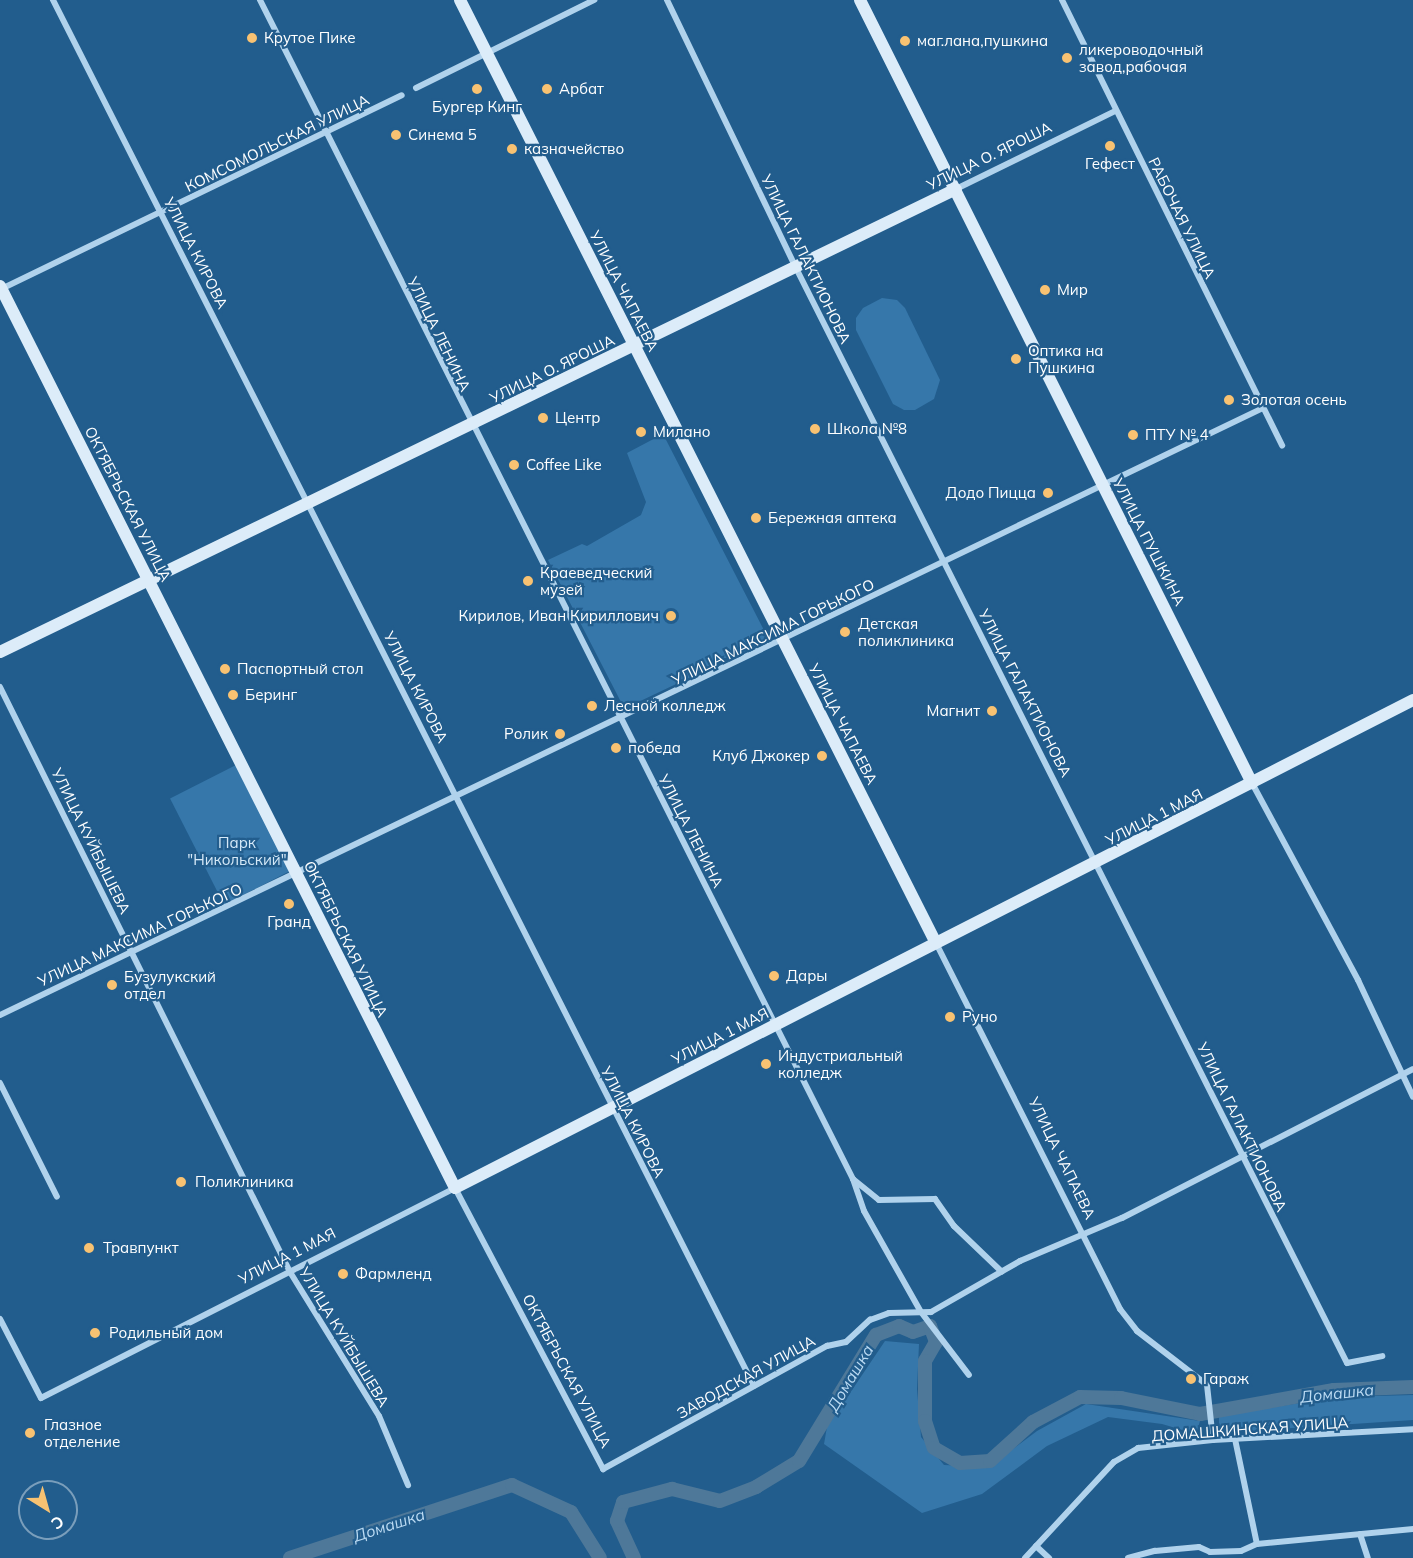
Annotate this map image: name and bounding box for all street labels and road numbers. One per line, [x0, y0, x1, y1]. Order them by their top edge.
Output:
street label: КОМСОМОЛЬСКАЯ УЛИЦА [182, 90, 372, 196]
street label: УЛИЦА О. ЯРОША [924, 118, 1054, 194]
street label: РАБОЧАЯ УЛИЦА [1145, 154, 1219, 282]
street label: УЛИЦА ГАЛАКТИОНОВА [757, 172, 855, 346]
street label: УЛИЦА КИРОВА [160, 194, 232, 312]
street label: УЛИЦА ЧАПАЕВА [586, 227, 662, 355]
street label: УЛИЦА ЛЕНИНА [404, 274, 474, 394]
street label: УЛИЦА О. ЯРОША [487, 331, 617, 407]
street label: ОКТЯБРЬСКАЯ УЛИЦА [81, 423, 175, 585]
street label: УЛИЦА ПУШКИНА [1109, 475, 1189, 609]
street label: УЛИЦА МАКСИМА ГОРЬКОГО [669, 575, 877, 689]
street label: УЛИЦА ГАЛАКТИОНОВА [975, 606, 1075, 780]
street label: УЛИЦА КИРОВА [380, 628, 452, 746]
street label: УЛИЦА ЧАПАЕВА [805, 660, 881, 788]
street label: УЛИЦА КУЙБЫШЕВА [48, 765, 134, 917]
street label: УЛИЦА ЛЕНИНА [655, 771, 727, 891]
street label: УЛИЦА 1 МАЯ [1102, 785, 1206, 849]
street label: ОКТЯБРЬСКАЯ УЛИЦА [300, 858, 392, 1020]
street label: УЛИЦА МАКСИМА ГОРЬКОГО [35, 880, 245, 990]
street label: УЛИЦА 1 МАЯ [668, 1004, 772, 1068]
street label: УЛИЦА ГАЛАКТИОНОВА [1193, 1040, 1291, 1214]
street label: УЛИЦА КИРОВА [597, 1063, 669, 1181]
street label: УЛИЦА ЧАПАЕВА [1025, 1094, 1099, 1222]
street label: УЛИЦА 1 МАЯ [235, 1224, 339, 1288]
street label: УЛИЦА КУЙБЫШЕВА [295, 1264, 393, 1410]
street label: ОКТЯБРЬСКАЯ УЛИЦА [519, 1291, 615, 1451]
street label: ЗАВОДСКАЯ УЛИЦА [674, 1332, 818, 1422]
street label: ДОМАШКИНСКАЯ УЛИЦА [1151, 1413, 1349, 1445]

